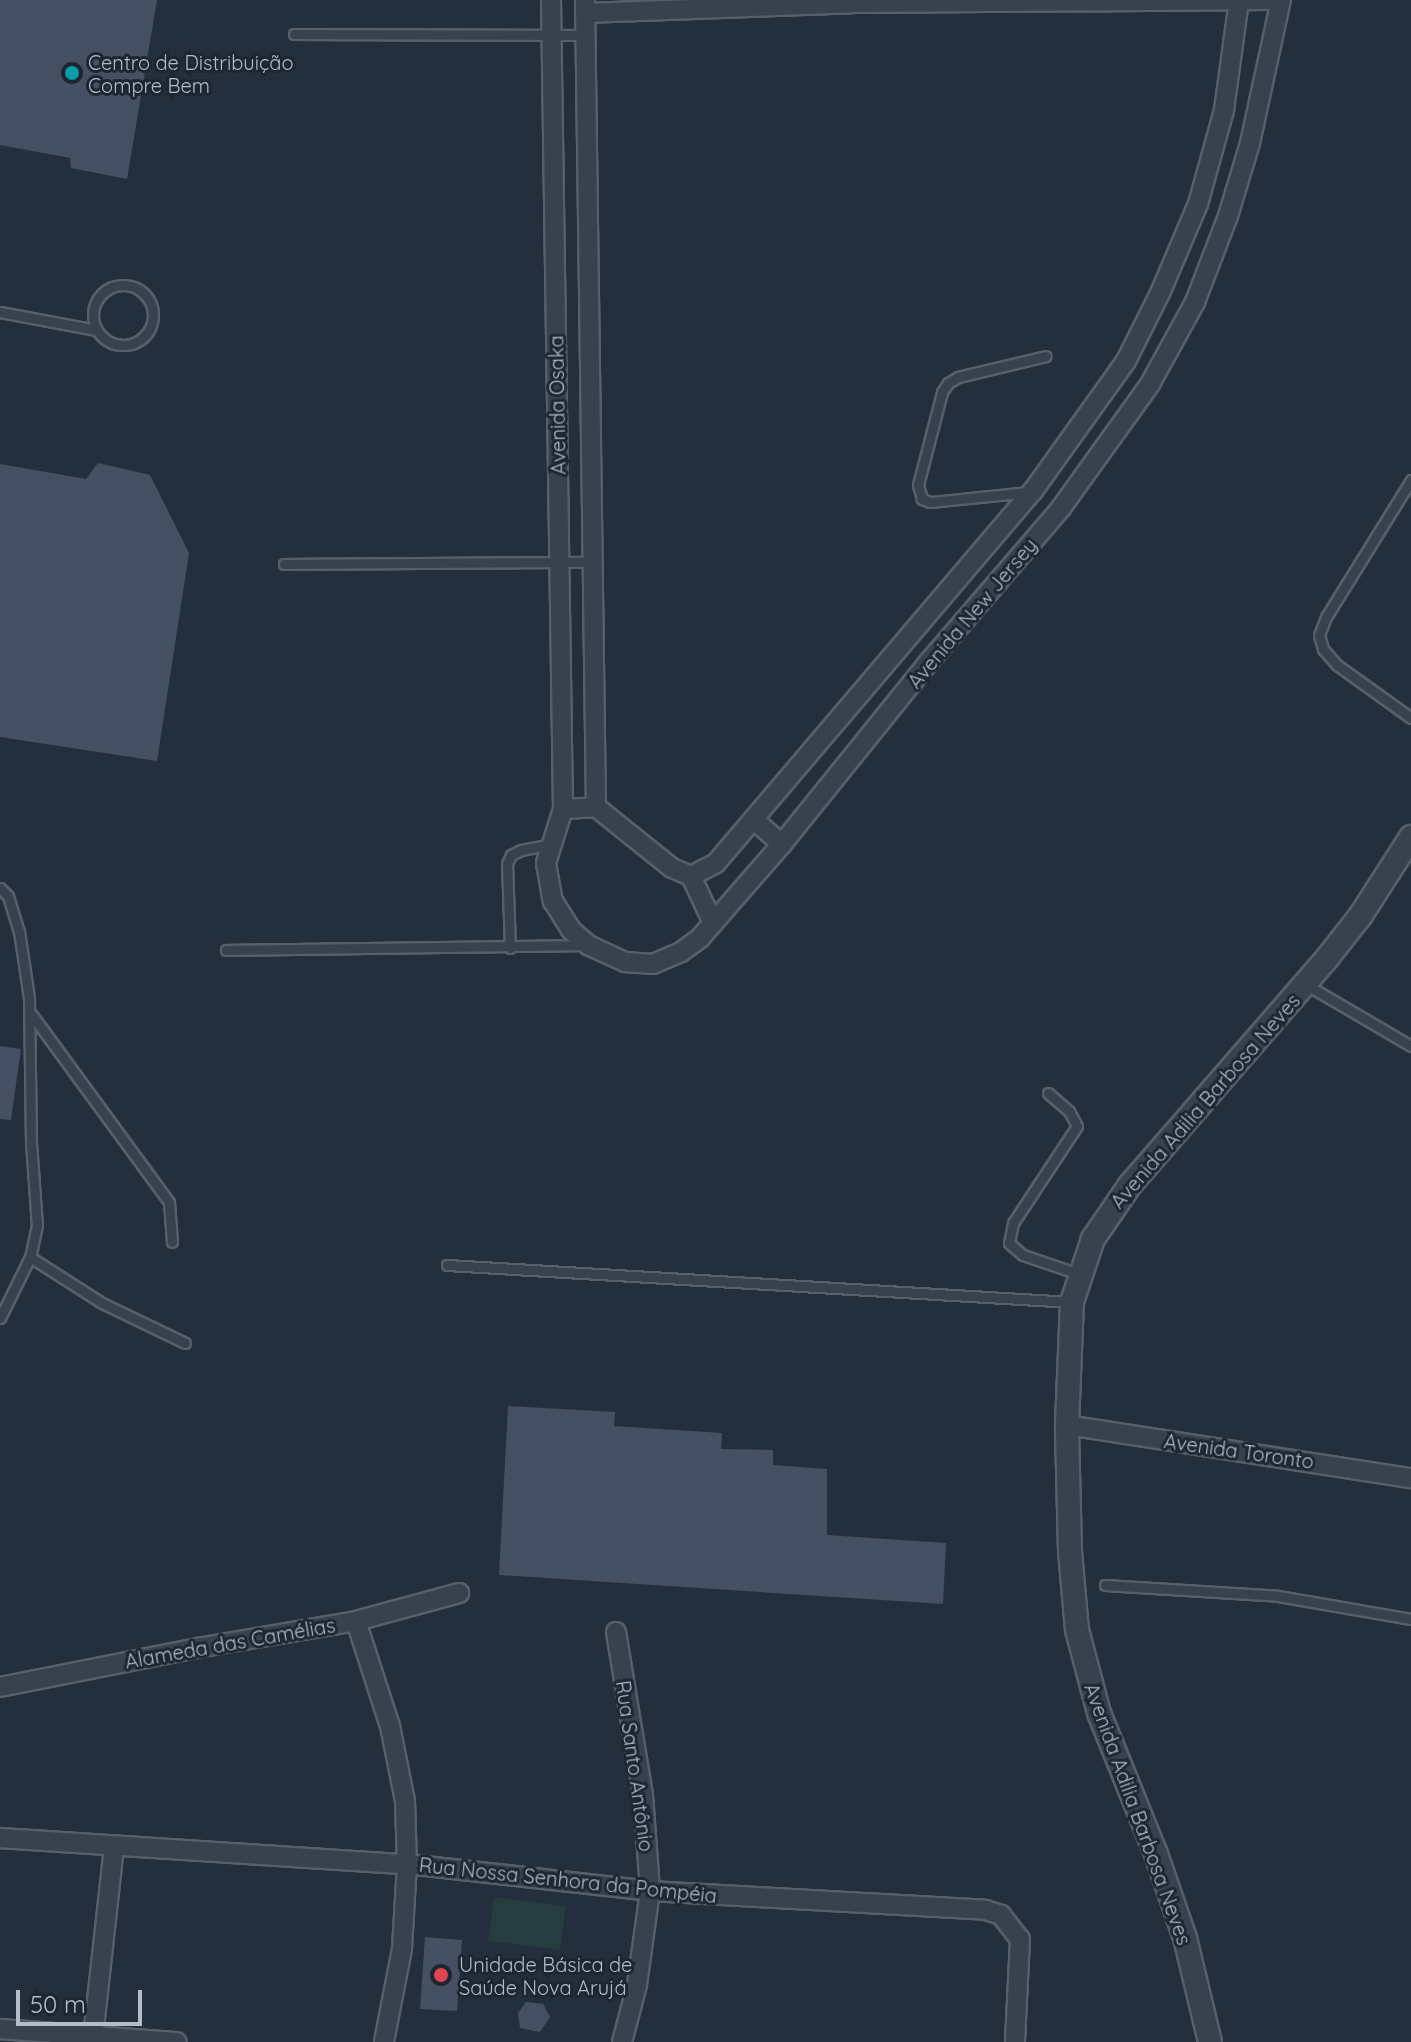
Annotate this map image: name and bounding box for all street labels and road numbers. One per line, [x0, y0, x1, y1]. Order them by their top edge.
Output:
street label: Avenida Osaka [544, 335, 570, 475]
street label: Avenida New Jersey [902, 533, 1042, 693]
street label: Avenida Adilia Barbosa Neves [1105, 989, 1305, 1213]
street label: Avenida Toronto [1163, 1429, 1315, 1473]
street label: Alameda das Camélias [123, 1613, 337, 1673]
street label: Rua Santo Antônio [611, 1679, 659, 1853]
street label: Avenida Adilia Barbosa Neves [1079, 1680, 1197, 1948]
street label: Rua Nossa Senhora da Pompéia [418, 1852, 718, 1908]

